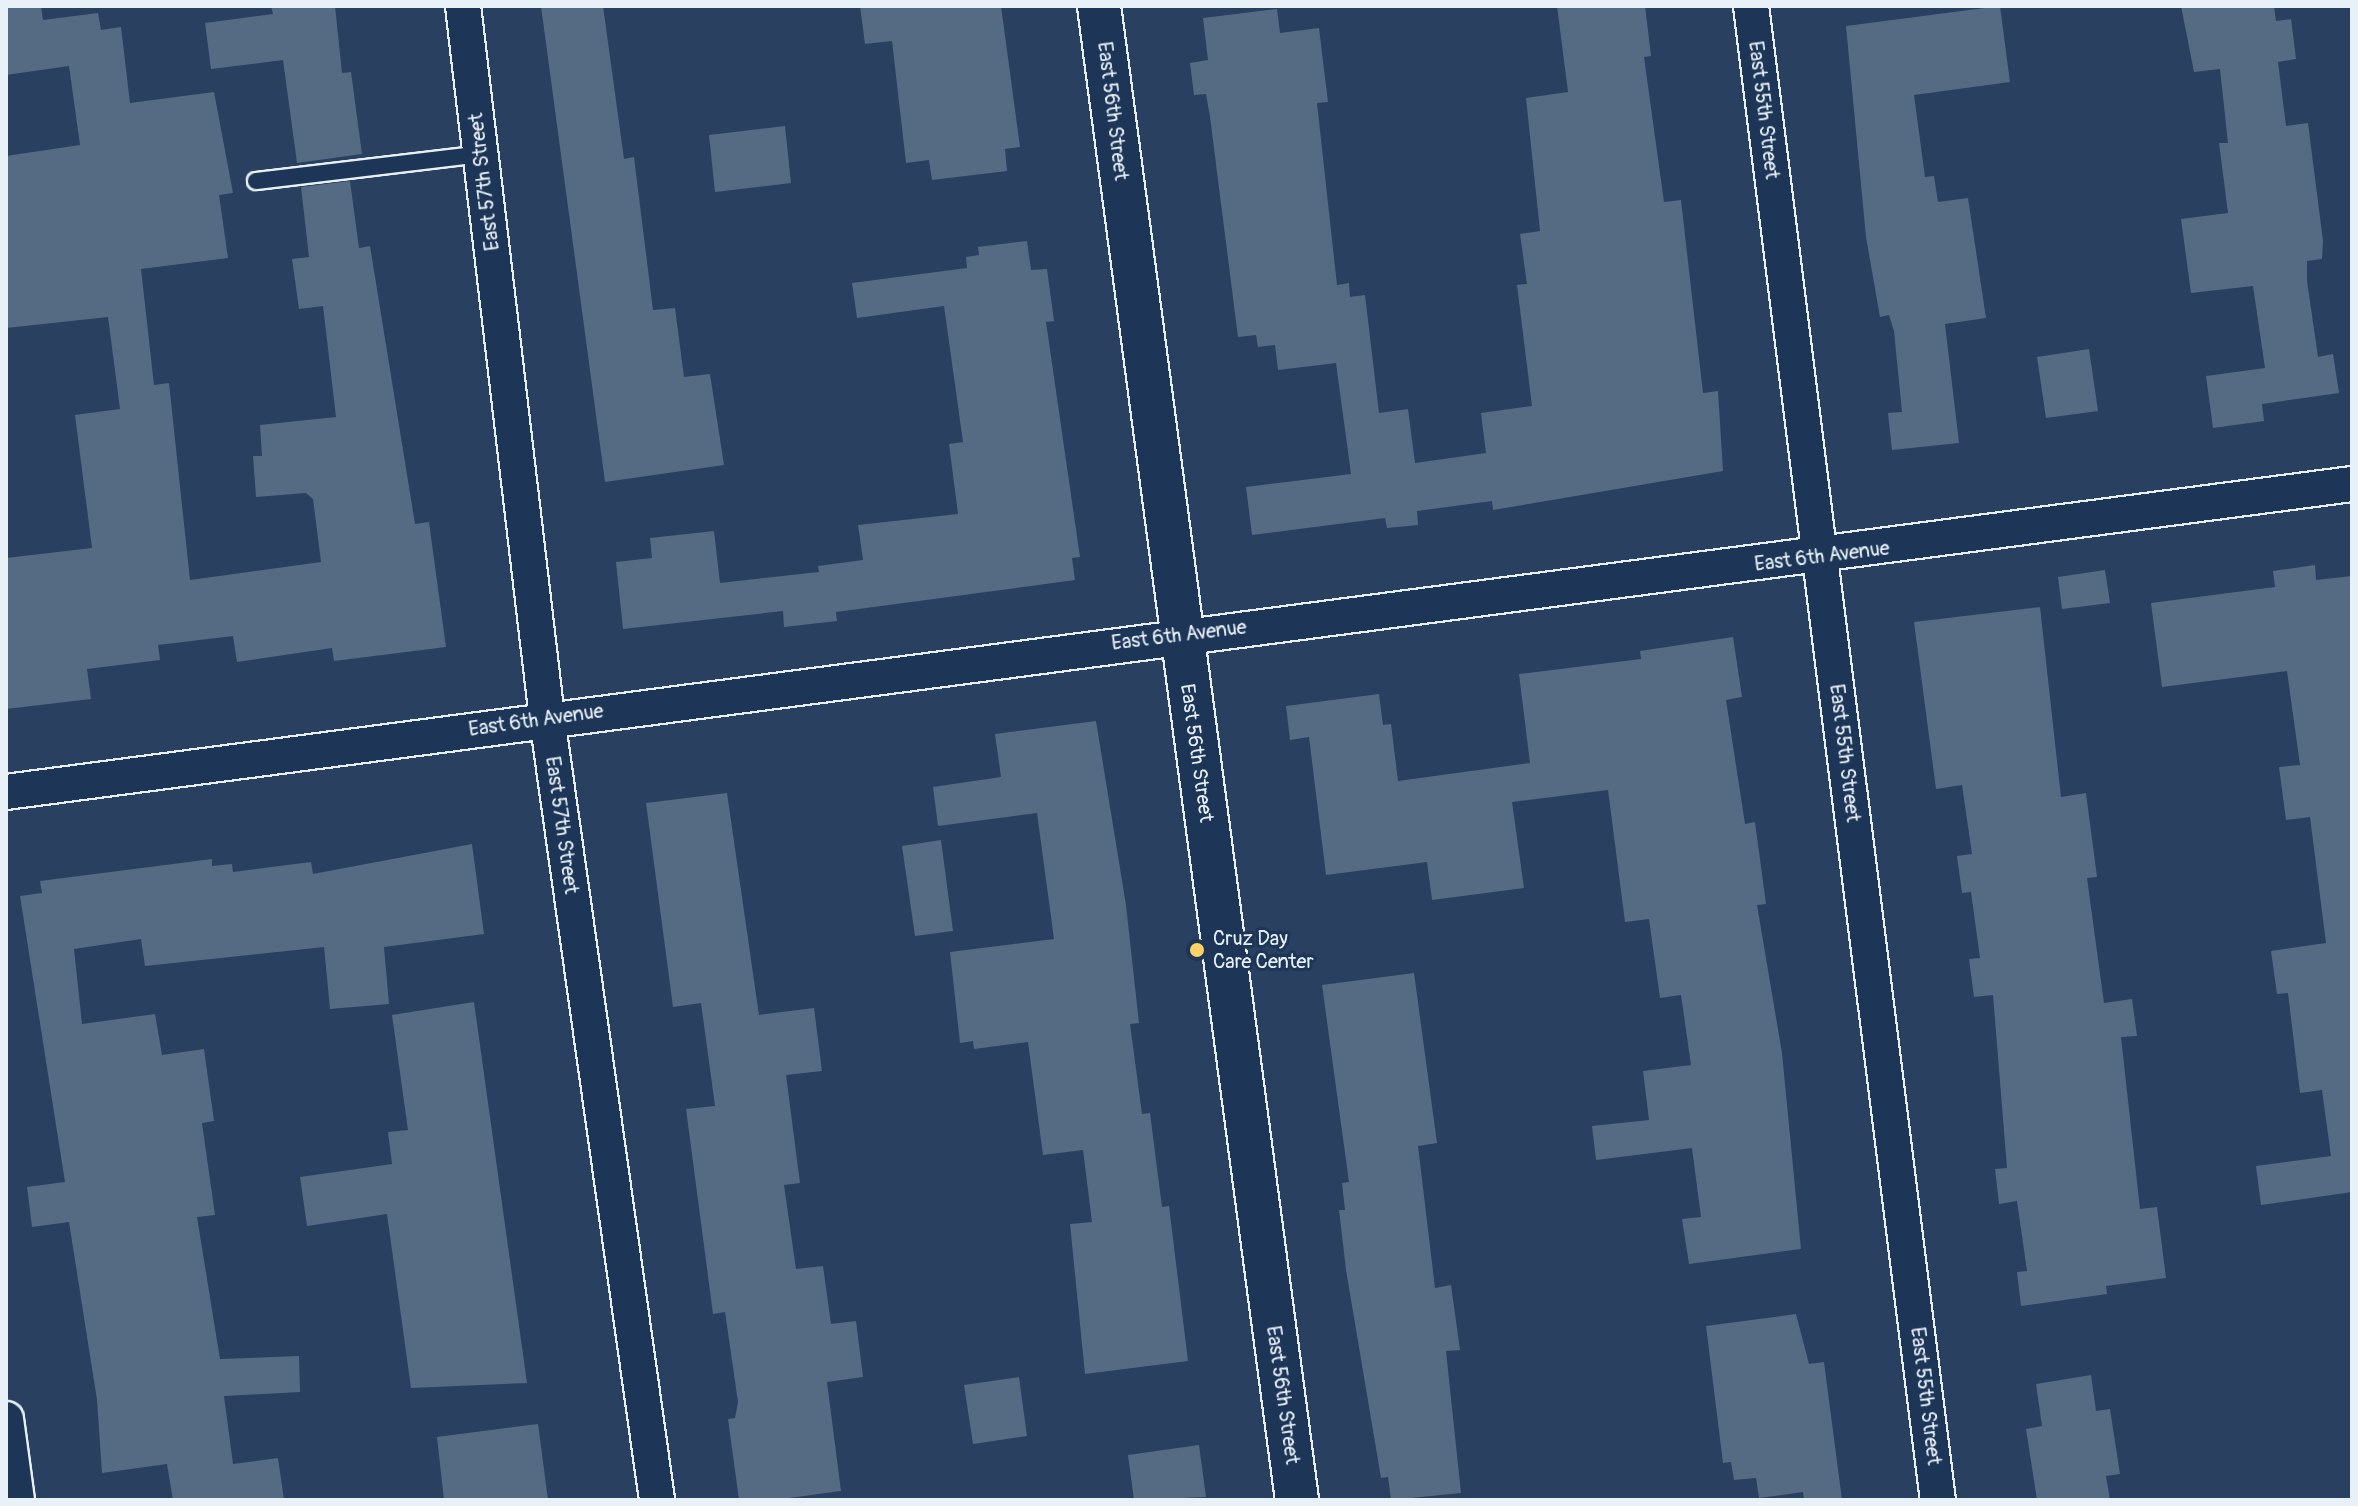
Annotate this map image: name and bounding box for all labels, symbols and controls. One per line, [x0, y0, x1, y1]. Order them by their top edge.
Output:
street label: East 56th Street [1093, 40, 1133, 182]
street label: East 55th Street [1744, 40, 1784, 180]
street label: East 57th Street [464, 112, 504, 252]
street label: East 6th Avenue [1753, 536, 1891, 576]
street label: East 6th Avenue [1110, 615, 1248, 655]
street label: East 56th Street [1175, 682, 1219, 824]
street label: East 55th Street [1825, 683, 1865, 823]
street label: East 6th Avenue [467, 699, 605, 741]
street label: East 57th Street [540, 755, 584, 895]
place label: Cruz Day Care Center [1213, 926, 1314, 973]
marker: Cruz Day Care Center [1188, 941, 1206, 959]
street label: East 56th Street [1261, 1324, 1305, 1466]
street label: East 55th Street [1906, 1326, 1946, 1466]

